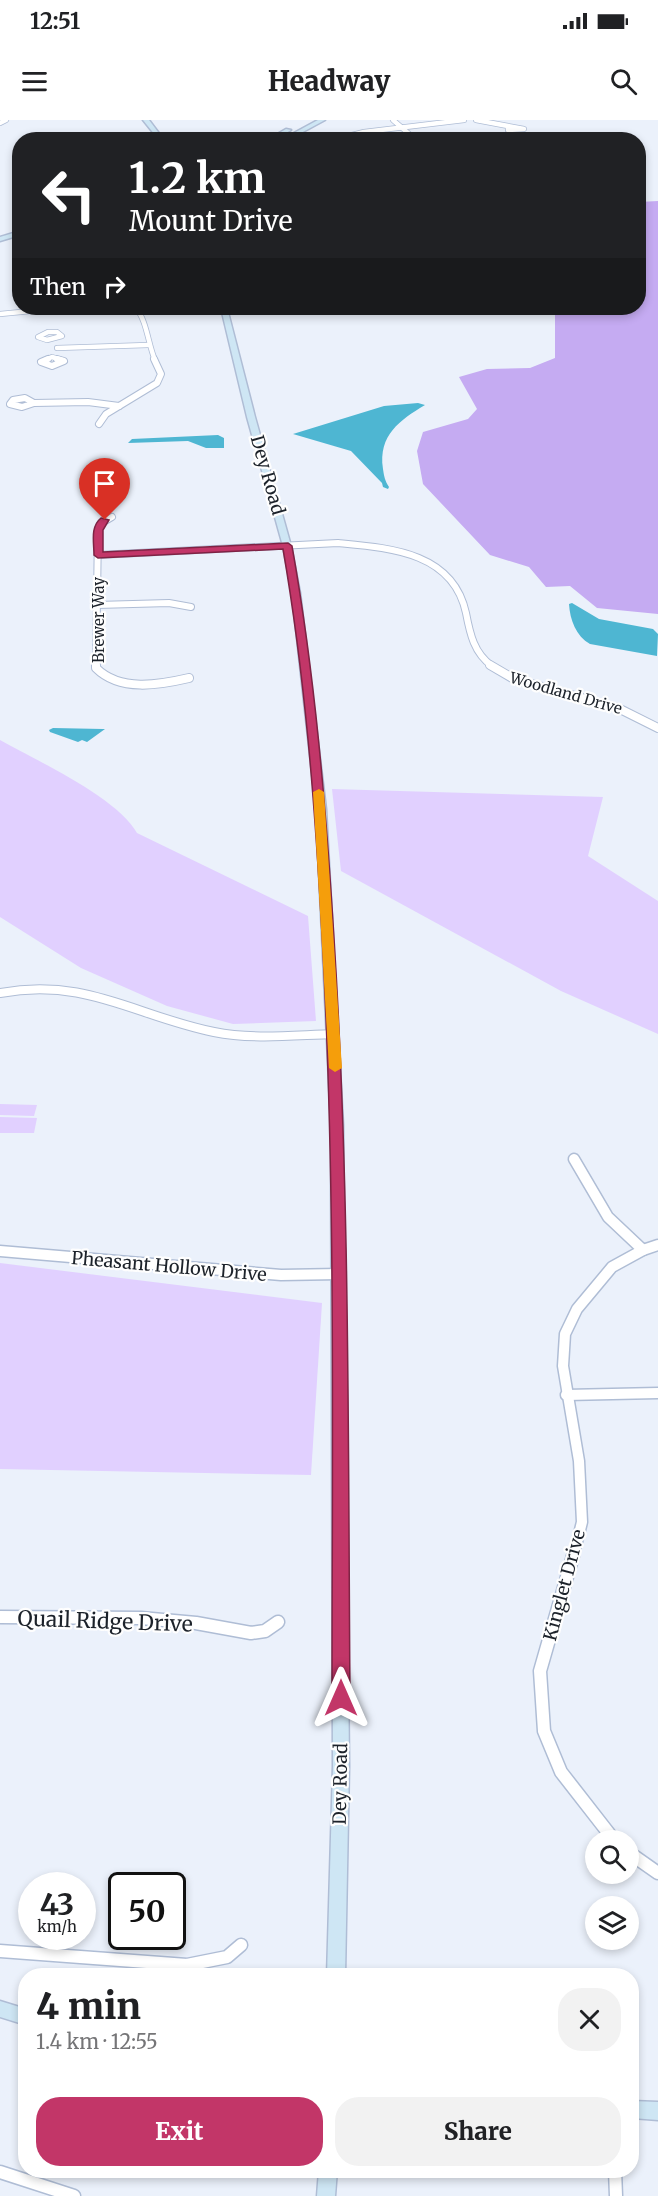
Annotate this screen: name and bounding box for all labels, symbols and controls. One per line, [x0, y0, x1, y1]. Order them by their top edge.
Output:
text: 12:51 [30, 7, 80, 35]
text: Headway [268, 64, 390, 98]
icon: menu [18, 65, 51, 98]
icon: search [607, 65, 640, 98]
text: 1.2 km [129, 152, 266, 204]
icon: left [30, 156, 108, 234]
text: Mount Drive [129, 204, 293, 238]
icon: right [98, 270, 131, 303]
text: Then [30, 273, 86, 301]
street label: Dey Road [246, 433, 290, 518]
pin [79, 458, 130, 520]
icon: arrive [88, 467, 121, 500]
street label: Brewer Way [89, 577, 108, 663]
street label: Woodland Drive [507, 668, 624, 718]
street label: Pheasant Hollow Drive [70, 1246, 268, 1286]
street label: Kinglet Drive [538, 1527, 590, 1643]
street label: Quail Ridge Drive [17, 1604, 193, 1638]
position arrow [309, 1666, 373, 1730]
street label: Dey Road [328, 1743, 352, 1825]
map controls [585, 1830, 639, 1950]
button: search [585, 1830, 639, 1884]
speed limit sign: 50 [108, 1872, 186, 1950]
text: 43 [40, 1885, 74, 1923]
button: layers [585, 1896, 639, 1950]
text: km/h [37, 1917, 77, 1936]
text: 4 min [36, 1984, 141, 2029]
button: close [558, 1988, 621, 2051]
text: 1.4 km · 12:55 [36, 2029, 158, 2054]
button: Exit [36, 2097, 323, 2166]
button: Share [335, 2097, 621, 2166]

